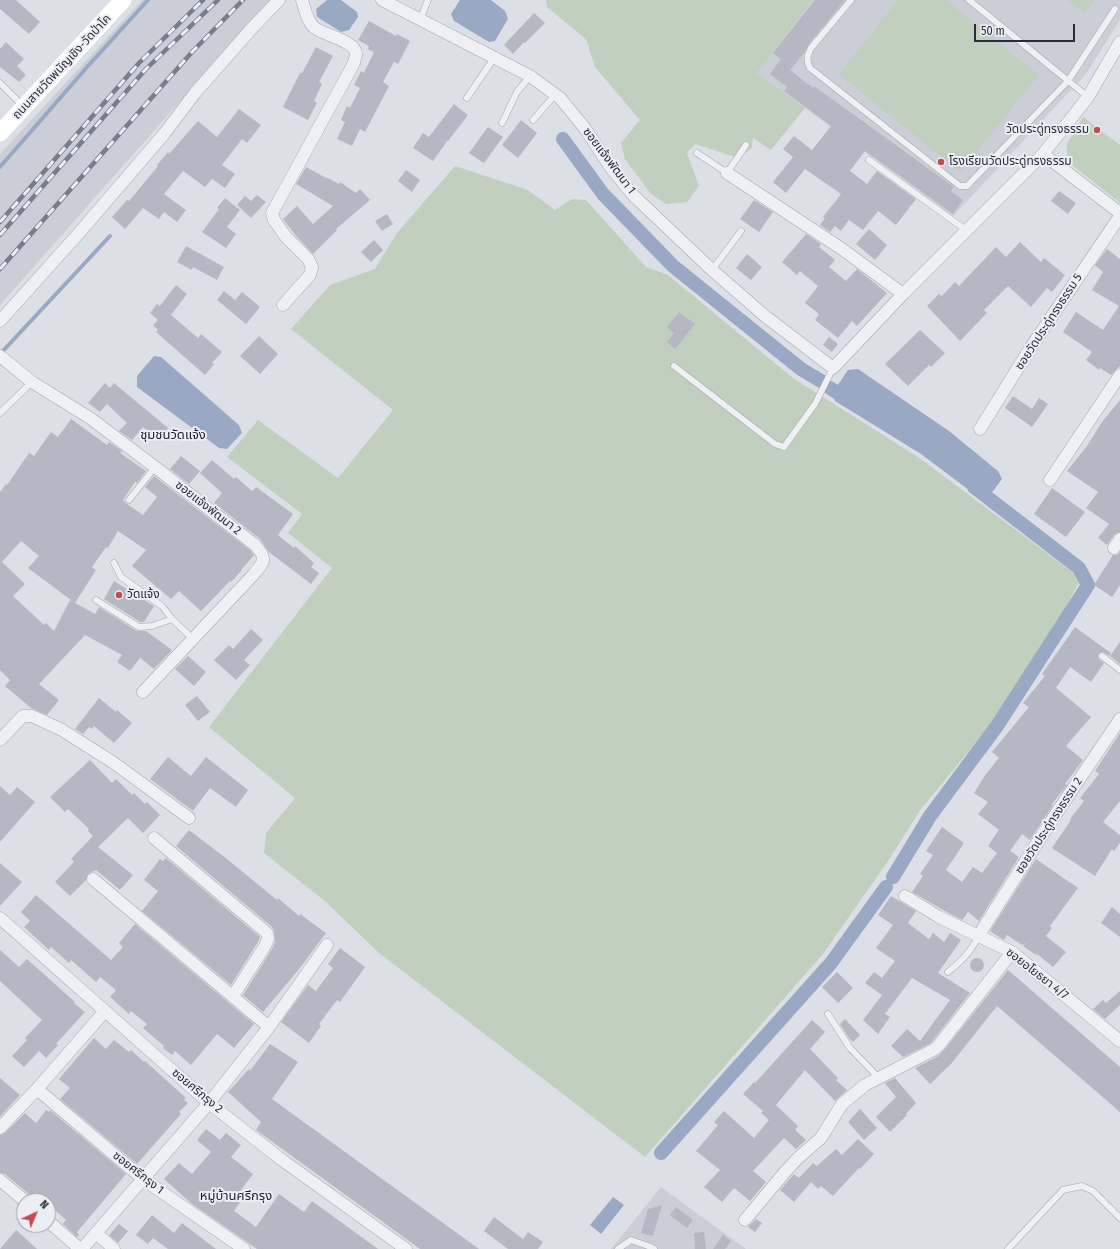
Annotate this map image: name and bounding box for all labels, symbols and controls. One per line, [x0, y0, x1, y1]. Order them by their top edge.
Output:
street label: ถนนสายวัดพนัญเชิง-วัดป่าโค [10, 12, 114, 122]
scale bar [976, 16, 1077, 42]
text: 50 m [981, 24, 1005, 38]
place label: วัดประดู่ทรงธรรม [1006, 123, 1089, 137]
street label: ซอยแจ้งพัฒนา 1 [580, 125, 638, 197]
marker: วัดประดู่ทรงธรรม [1092, 125, 1102, 135]
place label: โรงเรียนวัดประดู่ทรงธรรม [949, 155, 1072, 169]
marker: โรงเรียนวัดประดู่ทรงธรรม [936, 157, 946, 167]
street label: ซอยวัดประดู่ทรงธรรม 5 [1012, 271, 1086, 373]
district label: ชุมชนวัดแจ้ง [140, 427, 206, 443]
street label: ซอยแจ้งพัฒนา 2 [172, 478, 244, 538]
place label: วัดแจ้ง [127, 588, 160, 602]
marker: วัดแจ้ง [114, 590, 124, 600]
street label: ซอยวัดประดู่ทรงธรรม 2 [1012, 775, 1086, 877]
street label: ซอยอโยธยา 4/7 [1003, 945, 1071, 1003]
street label: ซอยศรีกรุง 2 [169, 1066, 225, 1116]
street label: ซอยศรีกรุง 1 [110, 1149, 166, 1197]
district label: หมู่บ้านศรีกรุง [200, 1188, 272, 1204]
north arrow [16, 1193, 56, 1233]
text: N [37, 1198, 51, 1212]

